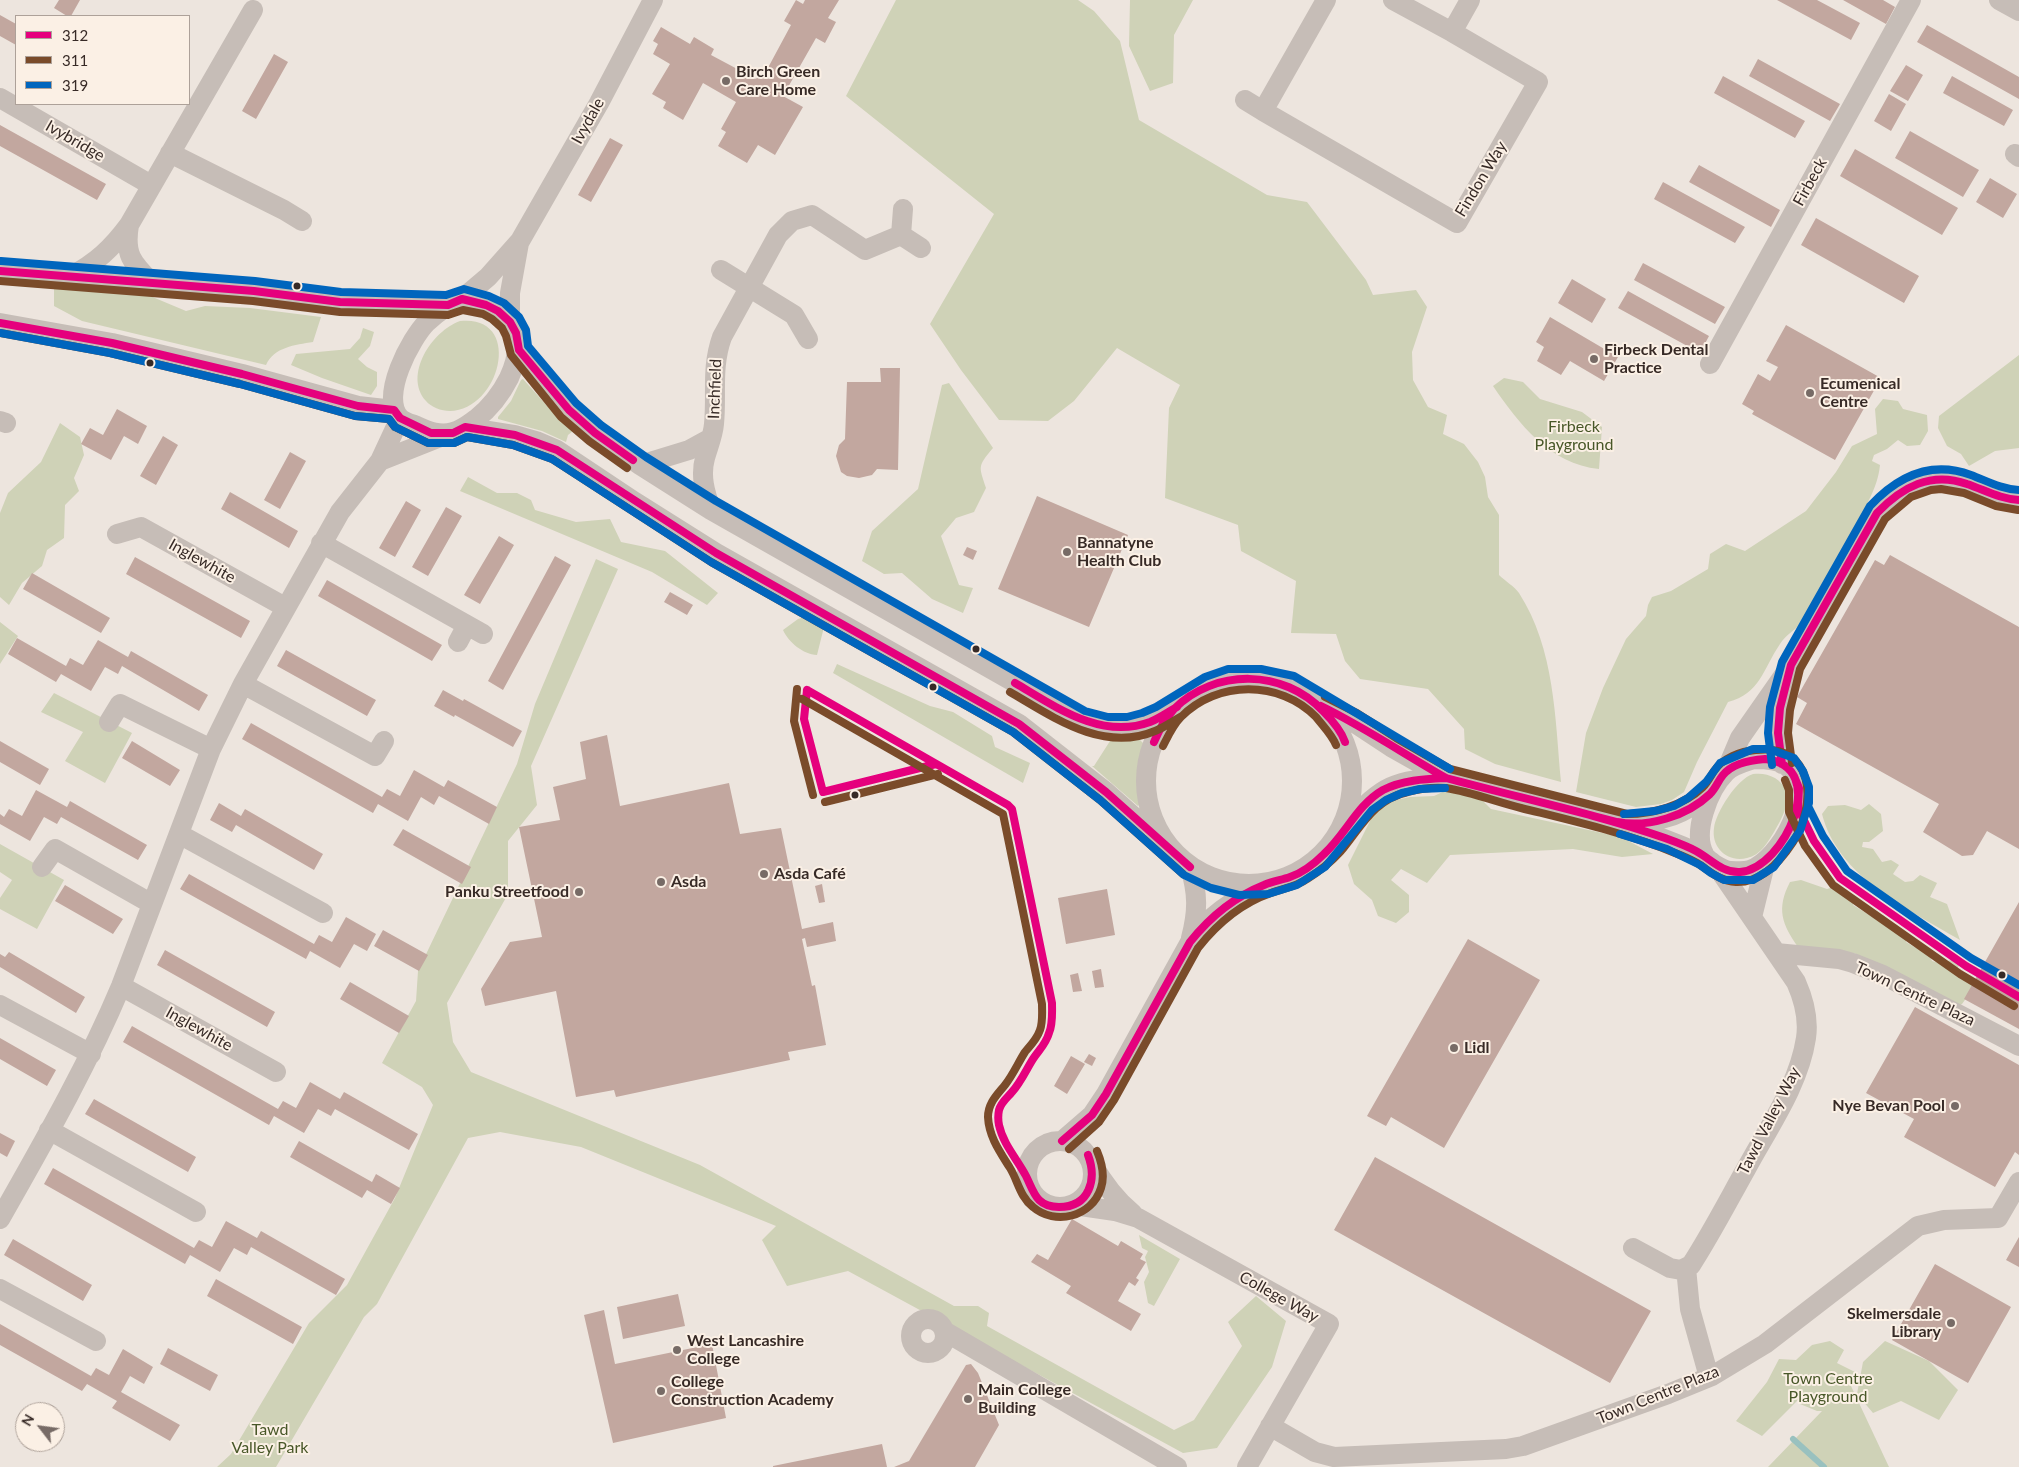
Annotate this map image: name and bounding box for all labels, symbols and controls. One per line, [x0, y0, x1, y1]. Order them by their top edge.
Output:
legend [15, 15, 190, 105]
text: 312 [62, 26, 88, 44]
text: 311 [62, 51, 88, 69]
place label: Birch Green Care Home [736, 62, 820, 100]
marker: Birch Green Care Home [720, 75, 732, 87]
text: 319 [62, 76, 88, 94]
street label: Ivydale [568, 95, 608, 147]
street label: Ivybridge [42, 116, 108, 166]
street label: Findon Way [1451, 138, 1511, 220]
street label: Firbeck [1789, 155, 1831, 209]
unlabelled marker [292, 281, 302, 291]
place label: Firbeck Dental Practice [1604, 340, 1708, 378]
marker: Firbeck Dental Practice [1588, 353, 1600, 365]
unlabelled marker [145, 358, 155, 368]
street label: Inchfield [704, 359, 726, 419]
place label: Ecumenical Centre [1820, 374, 1900, 412]
marker: Ecumenical Centre [1804, 387, 1816, 399]
park label: Firbeck Playground [1535, 417, 1613, 455]
place label: Bannatyne Health Club [1077, 533, 1161, 571]
street label: Inglewhite [165, 535, 239, 587]
marker: Bannatyne Health Club [1061, 546, 1073, 558]
unlabelled marker [971, 644, 981, 654]
unlabelled marker [928, 682, 938, 692]
unlabelled marker [850, 790, 860, 800]
place label: Asda Café [774, 864, 846, 884]
marker: Asda Café [758, 868, 770, 880]
place label: Asda [671, 872, 706, 892]
marker: Asda [655, 876, 667, 888]
place label: Panku Streetfood [445, 882, 569, 902]
marker: Panku Streetfood [573, 886, 585, 898]
street label: Town Centre Plaza [1852, 958, 1978, 1030]
unlabelled marker [1997, 970, 2007, 980]
street label: Inglewhite [162, 1003, 236, 1055]
place label: Lidl [1464, 1038, 1489, 1058]
marker: Lidl [1448, 1042, 1460, 1054]
street label: Tawd Valley Way [1734, 1064, 1804, 1178]
place label: Nye Bevan Pool [1832, 1096, 1945, 1116]
marker: Nye Bevan Pool [1949, 1100, 1961, 1112]
street label: College Way [1236, 1267, 1322, 1327]
place label: Skelmersdale Library [1847, 1304, 1941, 1342]
marker: Skelmersdale Library [1945, 1317, 1957, 1329]
place label: West Lancashire College [687, 1331, 804, 1369]
marker: West Lancashire College [671, 1344, 683, 1356]
street label: Town Centre Plaza [1594, 1362, 1722, 1428]
park label: Town Centre Playground [1783, 1369, 1873, 1407]
place label: College Construction Academy [671, 1372, 834, 1410]
place label: Main College Building [978, 1380, 1071, 1418]
marker: College Construction Academy [655, 1385, 667, 1397]
marker: Main College Building [962, 1393, 974, 1405]
north arrow [15, 1402, 65, 1452]
text: N [17, 1411, 37, 1429]
park label: Tawd Valley Park [232, 1420, 308, 1458]

